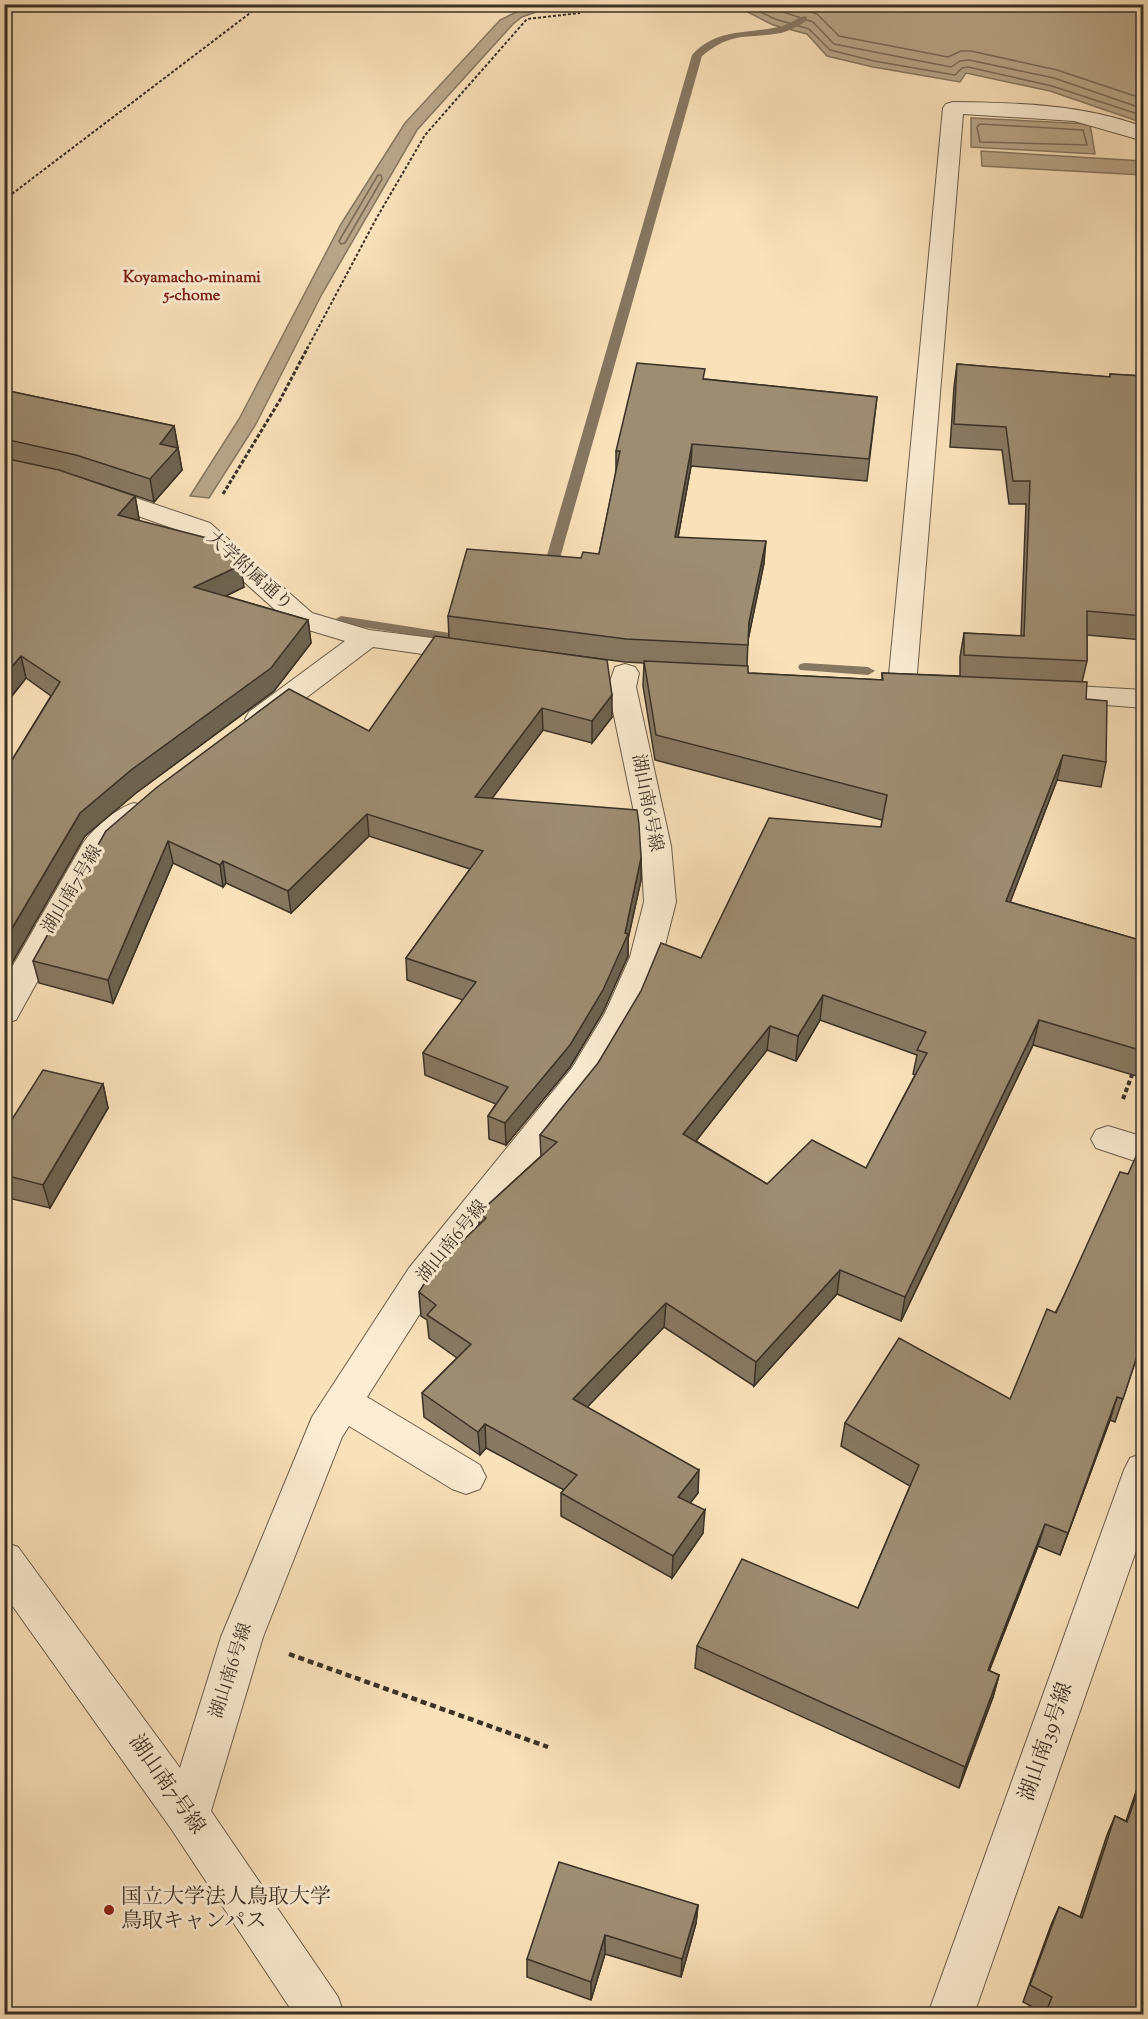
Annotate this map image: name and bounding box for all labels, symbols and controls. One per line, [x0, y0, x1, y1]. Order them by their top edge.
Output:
district label: Koyamacho-minami 5-chome [123, 267, 261, 308]
street label: 大学附属通り [200, 526, 298, 618]
street label: 湖山南6号線 [624, 752, 668, 854]
street label: 湖山南7号線 [36, 841, 110, 939]
street label: 湖山南6号線 [412, 1195, 494, 1289]
street label: 湖山南6号線 [204, 1620, 260, 1722]
street label: 湖山南39号線 [1013, 1679, 1081, 1805]
street label: 湖山南7号線 [121, 1729, 211, 1841]
place label: 国立大学法人鳥取大学 鳥取キャンパス [121, 1883, 331, 1937]
marker: 国立大学法人鳥取大学 鳥取キャンパス [102, 1903, 116, 1917]

